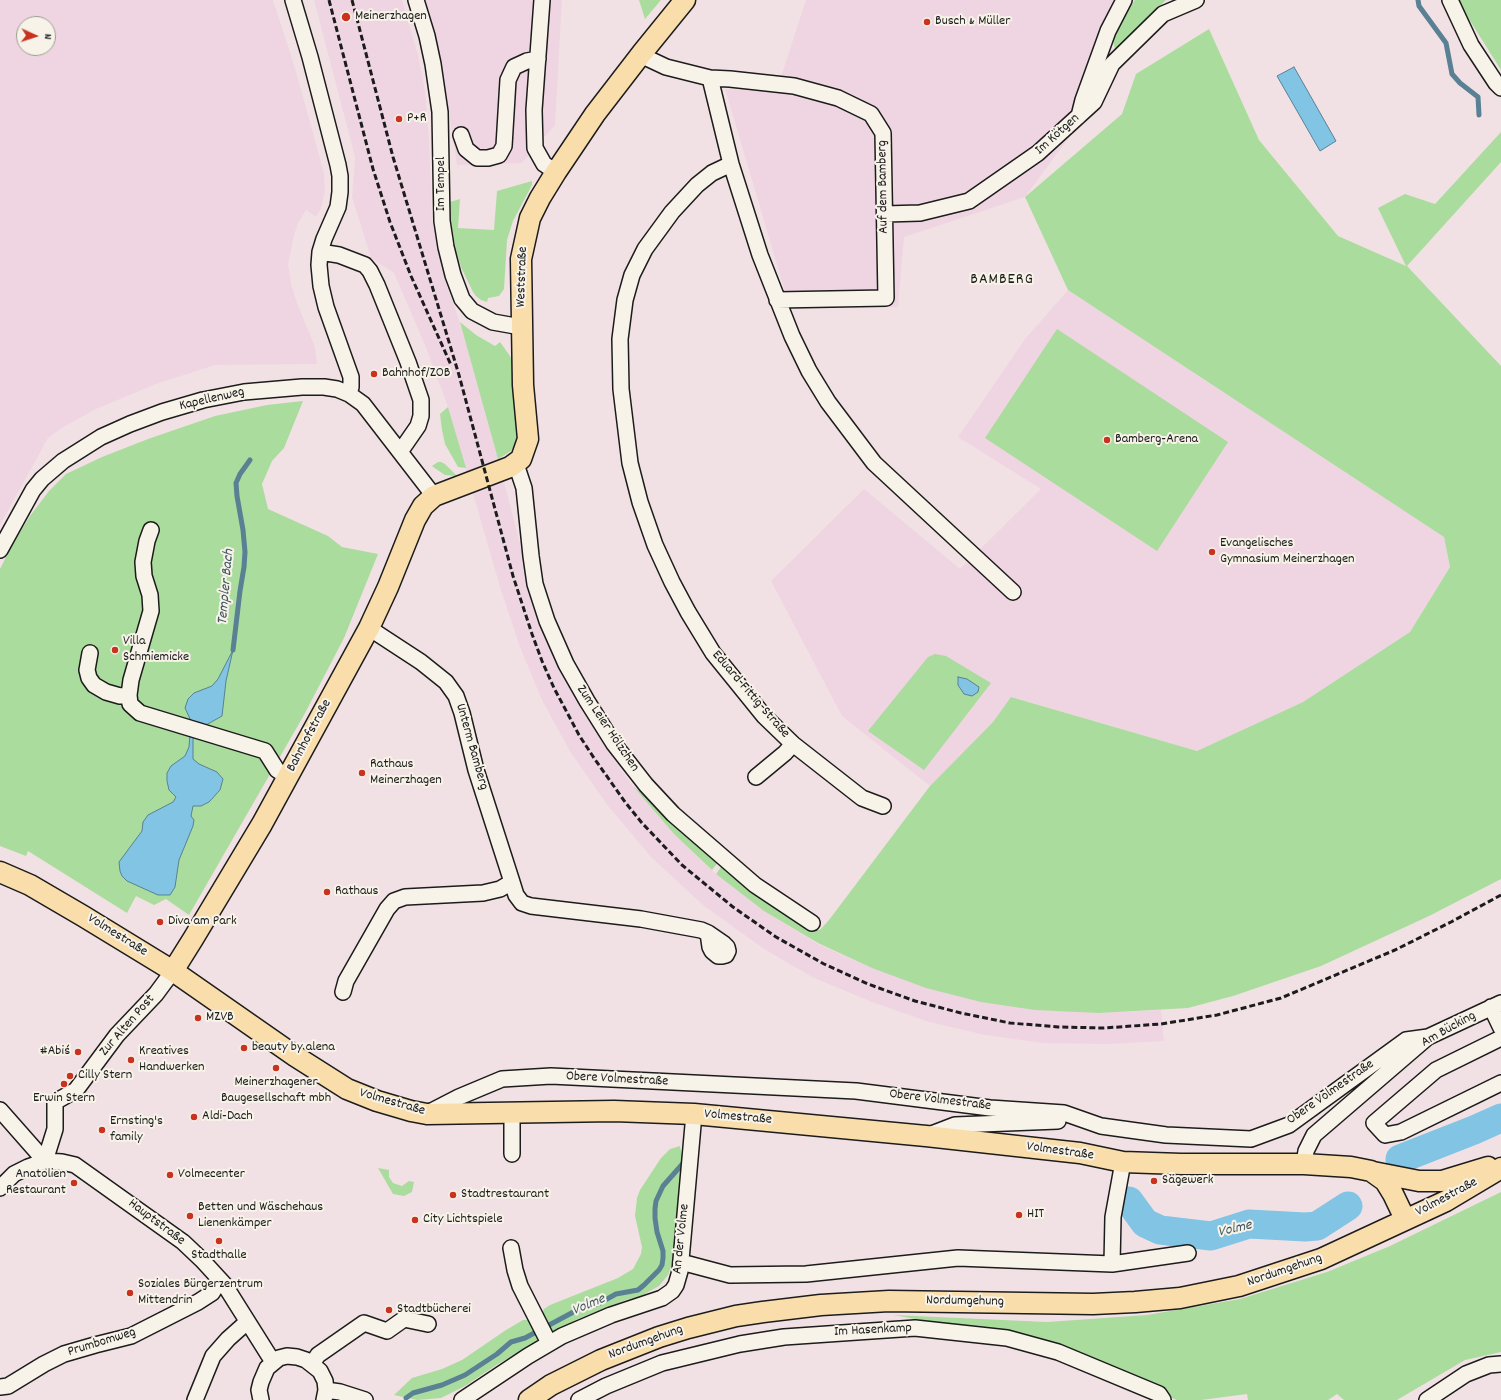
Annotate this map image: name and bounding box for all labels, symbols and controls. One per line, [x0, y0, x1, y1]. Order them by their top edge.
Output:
place label: Meinerzhagen [355, 9, 427, 25]
marker: Meinerzhagen [340, 11, 352, 23]
place label: Busch & Müller [935, 14, 1010, 30]
north arrow [16, 16, 56, 56]
marker: Busch & Müller [922, 17, 932, 27]
text: N [39, 33, 55, 40]
place label: P+R [407, 111, 426, 127]
street label: Im Kötgen [1032, 111, 1084, 159]
marker: P+R [394, 114, 404, 124]
street label: Auf dem Bamberg [875, 140, 893, 234]
street label: Im Tempel [434, 157, 450, 211]
street label: Weststraße [514, 246, 532, 308]
district label: BAMBERG [970, 271, 1034, 291]
place label: Bahnhof/ZOB [382, 366, 450, 382]
marker: Bahnhof/ZOB [369, 369, 379, 379]
street label: Kapellenweg [178, 384, 246, 416]
place label: Bamberg-Arena [1115, 432, 1198, 448]
marker: Bamberg-Arena [1102, 435, 1112, 445]
place label: Evangelisches Gymnasium Meinerzhagen [1220, 536, 1355, 568]
marker: Evangelisches Gymnasium Meinerzhagen [1207, 547, 1217, 557]
water label: Templer Bach [215, 548, 239, 626]
place label: Villa Schmiemicke [123, 634, 189, 666]
marker: Villa Schmiemicke [110, 645, 120, 655]
street label: Eduard-Fittig-Straße [707, 648, 793, 742]
street label: Zum Leier Hölzchen [572, 683, 642, 775]
street label: Bahnhofstraße [284, 697, 336, 775]
street label: Unterm Bamberg [451, 702, 491, 792]
place label: Rathaus Meinerzhagen [370, 757, 442, 790]
marker: Rathaus Meinerzhagen [357, 768, 367, 778]
place label: Rathaus [335, 884, 378, 900]
marker: Rathaus [322, 887, 332, 897]
street label: Volmestraße [84, 911, 150, 961]
place label: Diva am Park [168, 914, 237, 930]
marker: Diva am Park [155, 917, 165, 927]
street label: Zur Alten Post [97, 992, 159, 1060]
street label: Am Bücking [1419, 1008, 1479, 1052]
place label: MZVB [206, 1010, 234, 1026]
marker: MZVB [193, 1013, 203, 1023]
place label: beauty by alena [252, 1040, 335, 1056]
marker: beauty by alena [239, 1043, 249, 1053]
place label: #Abiś [40, 1044, 70, 1060]
place label: Kreatives Handwerken [139, 1044, 205, 1076]
marker: #Abiś [73, 1047, 83, 1057]
marker: Kreatives Handwerken [126, 1055, 136, 1065]
street label: Obere Volmestraße [1284, 1057, 1378, 1129]
marker: Meinerzhagener Baugesellschaft mbh [271, 1063, 281, 1073]
place label: Cilly Stern [78, 1068, 132, 1084]
street label: Obere Volmestraße [565, 1069, 669, 1091]
marker: Cilly Stern [65, 1071, 75, 1081]
place label: Meinerzhagener Baugesellschaft mbh [221, 1075, 331, 1108]
marker: Erwin Stern [59, 1079, 69, 1089]
street label: Volmestraße [357, 1086, 427, 1120]
street label: Obere Volmestraße [888, 1086, 992, 1116]
place label: Erwin Stern [33, 1091, 95, 1107]
street label: Volmestraße [704, 1107, 772, 1129]
place label: Aldi-Dach [202, 1109, 253, 1125]
marker: Aldi-Dach [189, 1112, 199, 1122]
place label: Ernsting's family [110, 1114, 163, 1146]
marker: Ernsting's family [97, 1125, 107, 1135]
street label: Volmestraße [1025, 1139, 1095, 1165]
place label: Anatolien Restaurant [6, 1167, 66, 1200]
place label: Volmecenter [178, 1167, 245, 1183]
marker: Volmecenter [165, 1170, 175, 1180]
place label: Sägewerk [1162, 1173, 1214, 1189]
street label: Volmestraße [1413, 1175, 1481, 1221]
marker: Sägewerk [1149, 1176, 1159, 1186]
marker: Anatolien Restaurant [69, 1178, 79, 1188]
place label: Stadtrestaurant [461, 1187, 549, 1203]
marker: Stadtrestaurant [448, 1190, 458, 1200]
street label: Hauptstraße [124, 1196, 188, 1250]
place label: Betten und Wäschehaus Lienenkämper [198, 1200, 323, 1232]
street label: An der Volme [670, 1203, 694, 1275]
place label: HIT [1027, 1207, 1044, 1223]
marker: HIT [1014, 1210, 1024, 1220]
marker: Betten und Wäschehaus Lienenkämper [185, 1211, 195, 1221]
place label: City Lichtspiele [423, 1212, 503, 1228]
marker: City Lichtspiele [410, 1215, 420, 1225]
water label: Volme [1216, 1217, 1254, 1243]
marker: Stadthalle [214, 1236, 224, 1246]
place label: Stadthalle [191, 1248, 247, 1264]
street label: Nordumgehung [1245, 1250, 1325, 1292]
place label: Soziales Bürgerzentrum Mittendrin [138, 1277, 263, 1310]
marker: Soziales Bürgerzentrum Mittendrin [125, 1288, 135, 1298]
water label: Volme [570, 1291, 608, 1321]
street label: Nordumgehung [926, 1293, 1004, 1311]
place label: Stadtbücherei [397, 1302, 471, 1318]
marker: Stadtbücherei [384, 1305, 394, 1315]
street label: Im Hasenkamp [834, 1321, 912, 1341]
street label: Nordumgehung [607, 1322, 685, 1364]
street label: Prumbomweg [66, 1325, 138, 1361]

